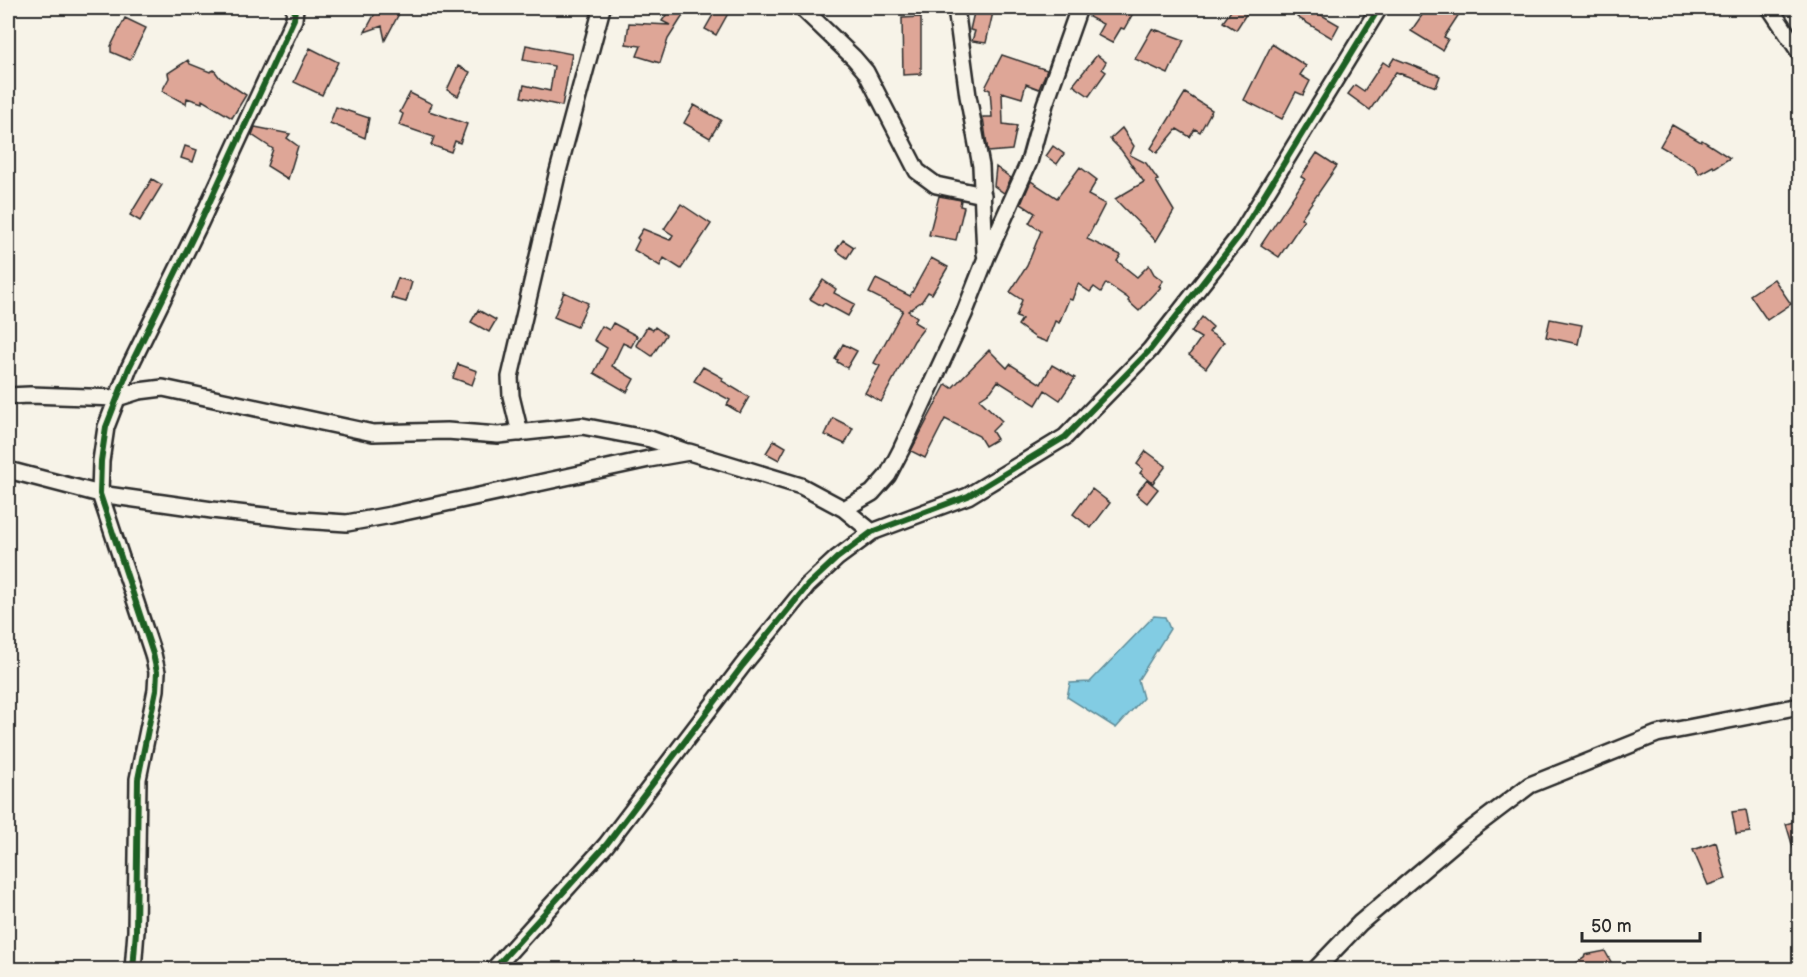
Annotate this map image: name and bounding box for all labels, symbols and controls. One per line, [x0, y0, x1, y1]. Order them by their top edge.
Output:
scale bar [1582, 905, 1700, 943]
text: 50 m [1591, 916, 1632, 937]

